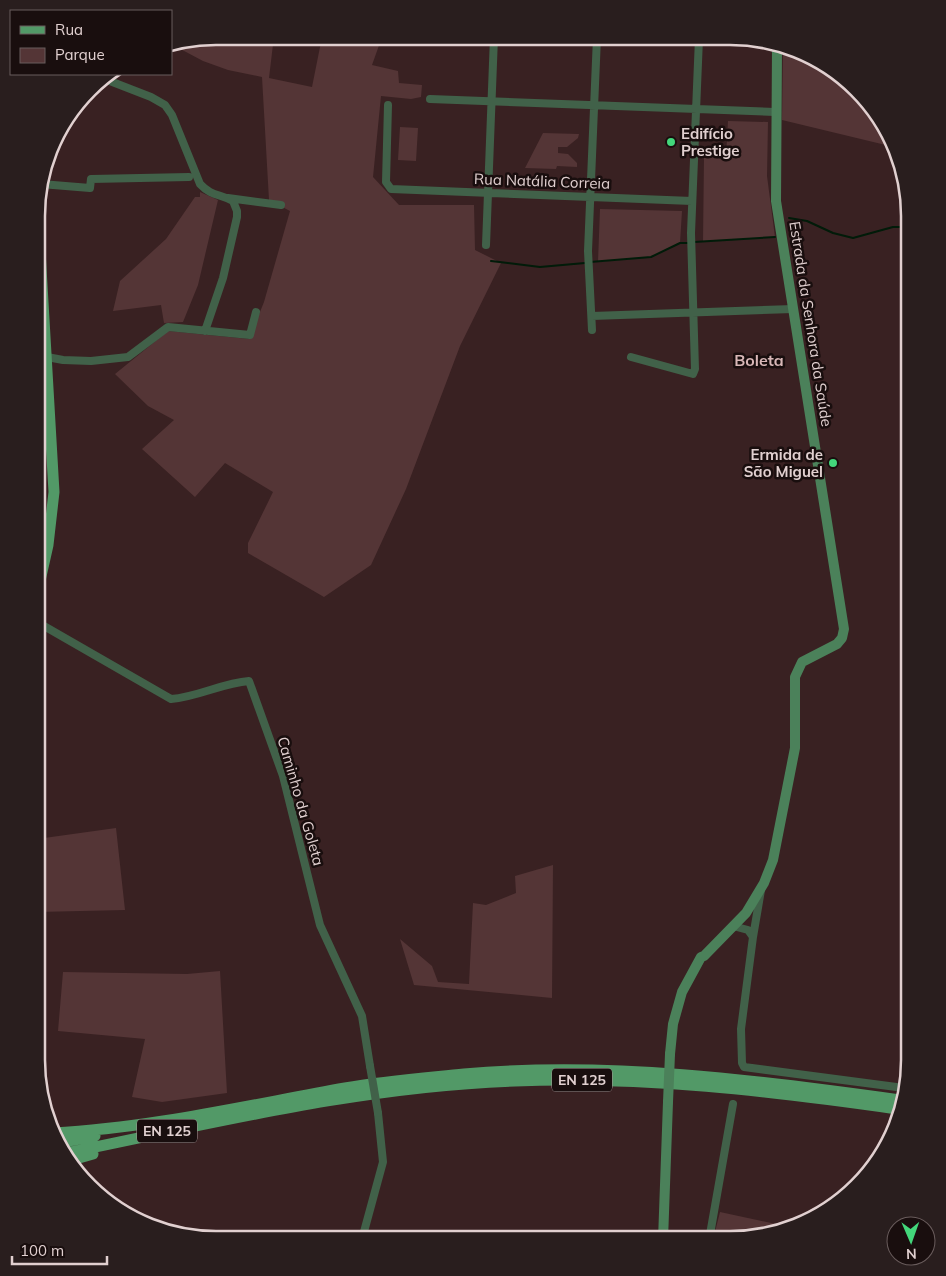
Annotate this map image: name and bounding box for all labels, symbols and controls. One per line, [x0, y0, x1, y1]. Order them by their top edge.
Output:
legend [10, 10, 172, 75]
text: Rua [55, 20, 83, 39]
text: Parque [55, 45, 105, 64]
place label: Edifício Prestige [681, 124, 739, 160]
marker: Edifício Prestige [665, 136, 677, 148]
street label: Rua Natália Correia [474, 169, 610, 193]
street label: Estrada da Senhora da Saúde [785, 220, 837, 428]
district label: Boleta [734, 350, 784, 370]
place label: Ermida de São Miguel [744, 445, 823, 481]
marker: Ermida de São Miguel [827, 457, 839, 469]
street label: Caminho da Goleta [274, 734, 328, 868]
road number: EN 125 [552, 1068, 612, 1092]
road number: EN 125 [137, 1120, 197, 1142]
north arrow [886, 1216, 936, 1266]
scale bar [12, 1234, 108, 1266]
text: 100 m [20, 1241, 64, 1260]
text: N [906, 1245, 917, 1263]

